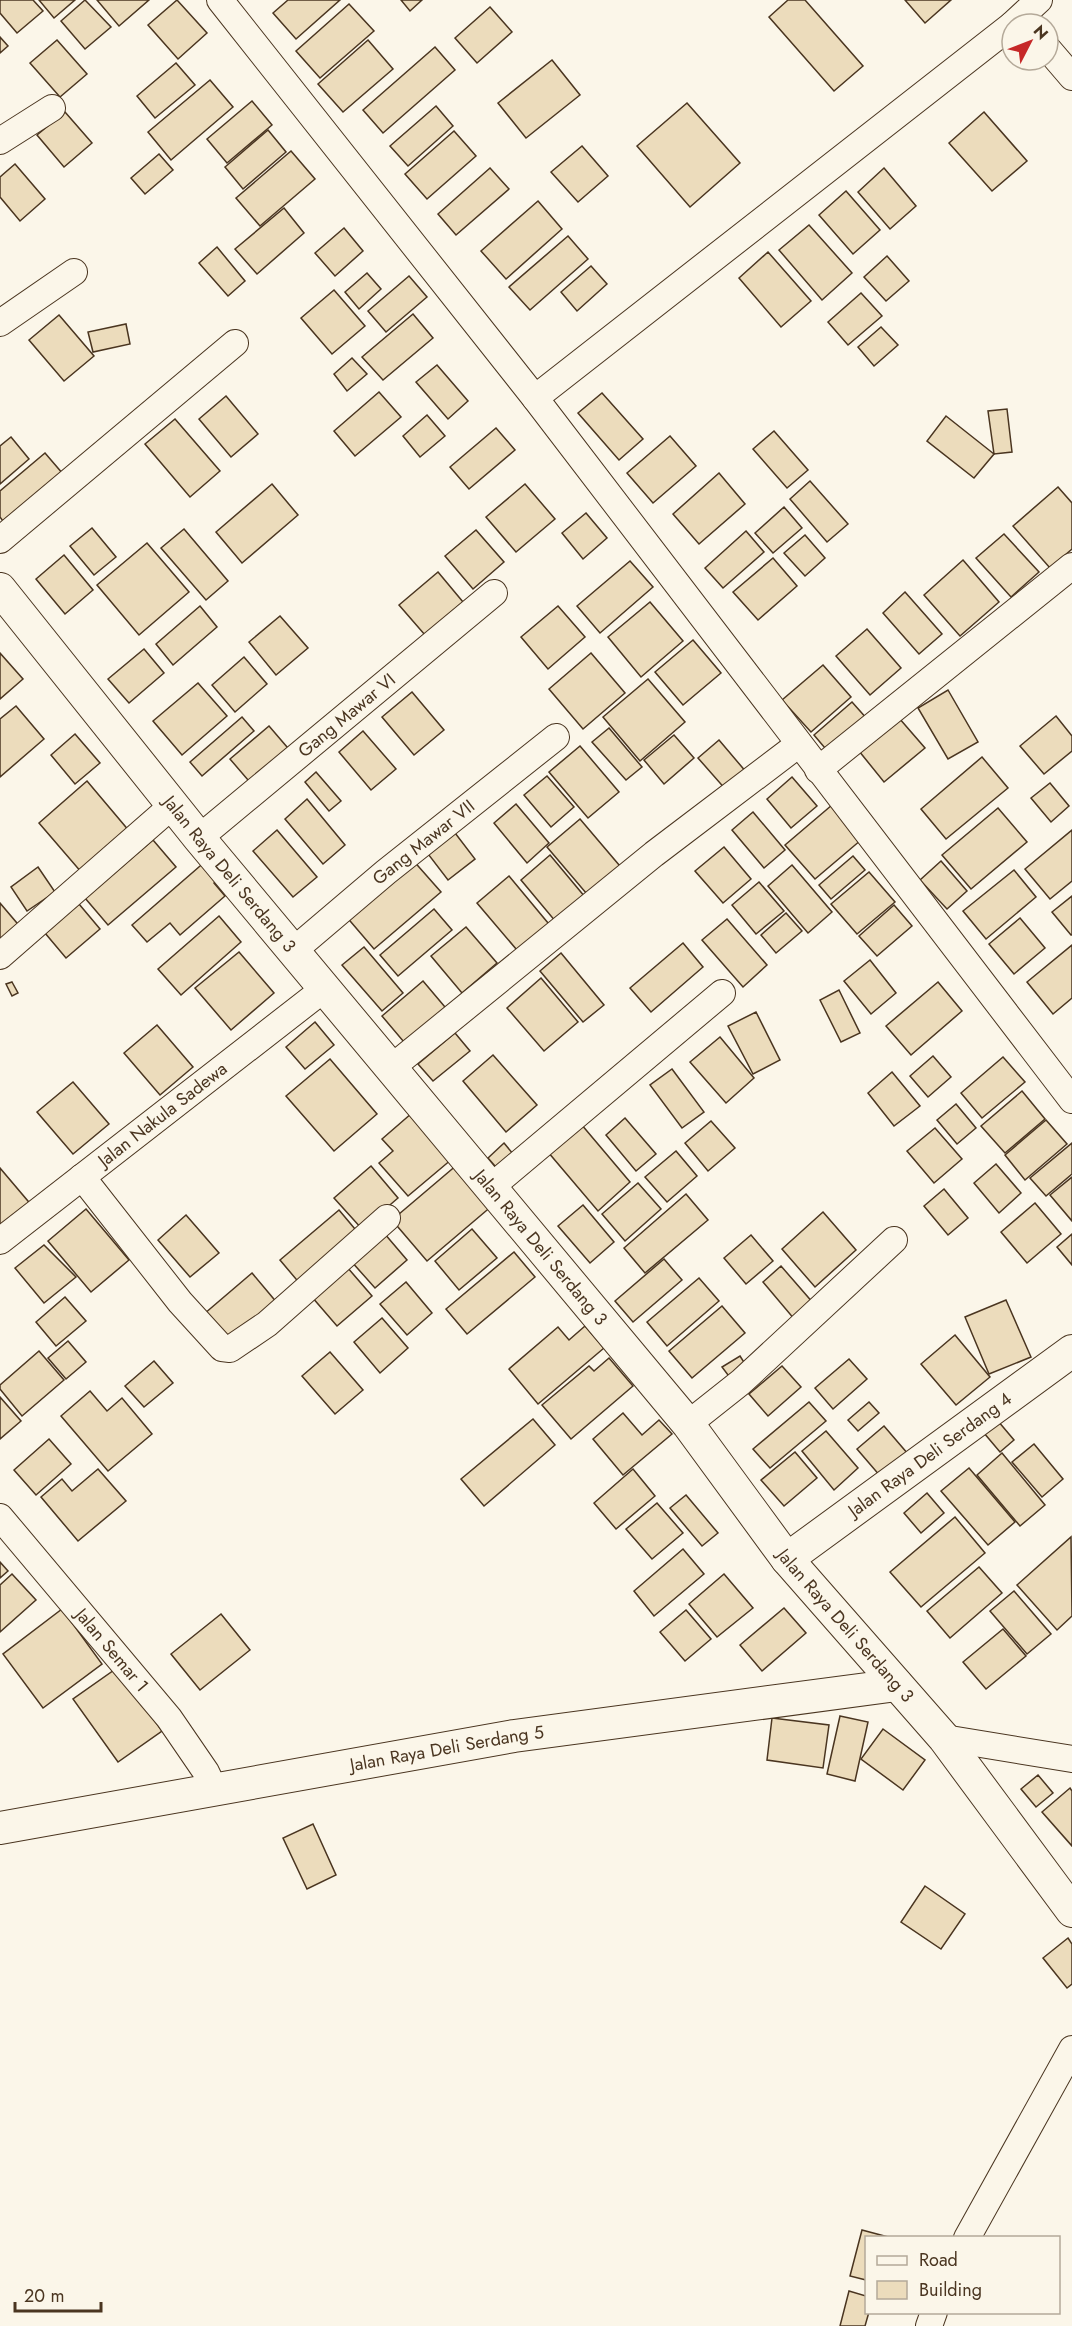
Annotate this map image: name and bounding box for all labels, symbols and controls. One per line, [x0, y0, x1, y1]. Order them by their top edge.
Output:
north arrow [1000, 12, 1060, 72]
text: N [1028, 20, 1054, 45]
street label: Gang Mawar VI [292, 667, 401, 764]
street label: Jalan Raya Deli Serdang 3 [156, 789, 302, 958]
street label: Gang Mawar VII [367, 793, 480, 891]
street label: Jalan Nakula Sadewa [91, 1056, 233, 1174]
street label: Jalan Raya Deli Serdang 3 [466, 1162, 614, 1331]
street label: Jalan Raya Deli Serdang 4 [841, 1386, 1017, 1524]
street label: Jalan Raya Deli Serdang 3 [770, 1542, 920, 1708]
street label: Jalan Semar 1 [68, 1601, 155, 1698]
street label: Jalan Raya Deli Serdang 5 [346, 1719, 546, 1778]
legend [865, 2236, 1060, 2314]
text: Road [919, 2247, 958, 2273]
scale bar [15, 2275, 100, 2313]
text: Building [919, 2277, 982, 2303]
text: 20 m [24, 2283, 64, 2309]

